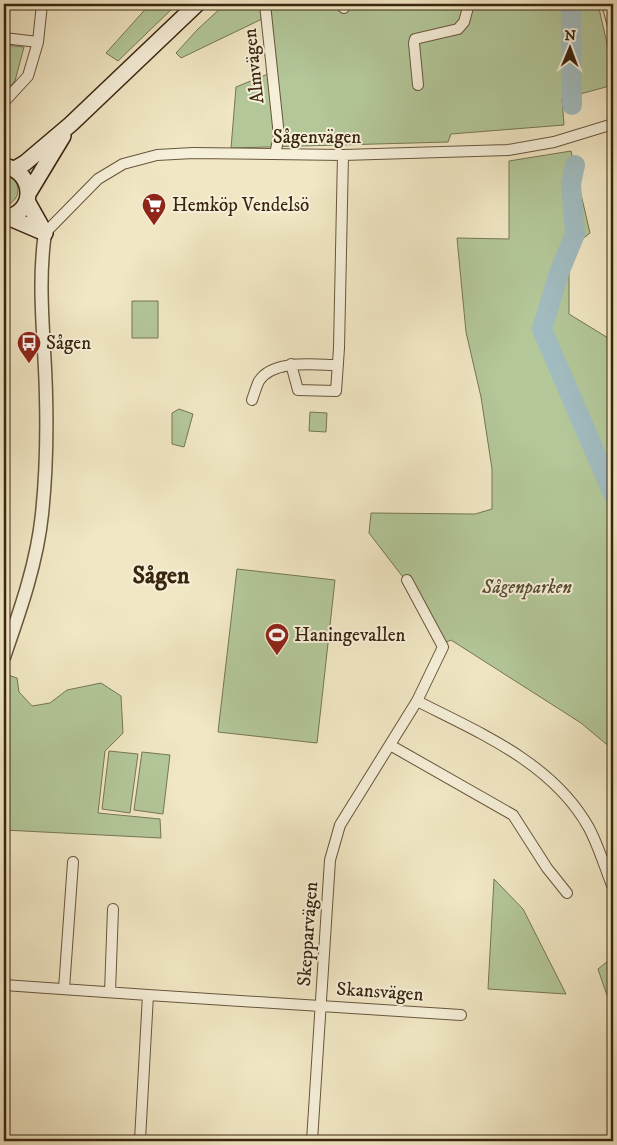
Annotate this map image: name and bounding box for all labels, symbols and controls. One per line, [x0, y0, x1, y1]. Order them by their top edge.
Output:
north arrow [544, 22, 594, 72]
street label: Almvägen [239, 27, 269, 105]
text: N [564, 27, 577, 45]
street label: Sågenvägen [273, 126, 361, 149]
supermarket icon: Hemköp Vendelsö [141, 192, 167, 226]
place label: Hemköp Vendelsö [172, 194, 309, 217]
bus stop icon: Sågen [16, 330, 42, 364]
place label: Sågen [46, 332, 91, 355]
district label: Sågen [133, 561, 190, 591]
park label: Sågenparken [481, 576, 572, 600]
sports icon: Haningevallen [264, 622, 290, 656]
place label: Haningevallen [294, 624, 406, 647]
street label: Skepparvägen [293, 881, 323, 987]
street label: Skansvägen [336, 977, 424, 1007]

